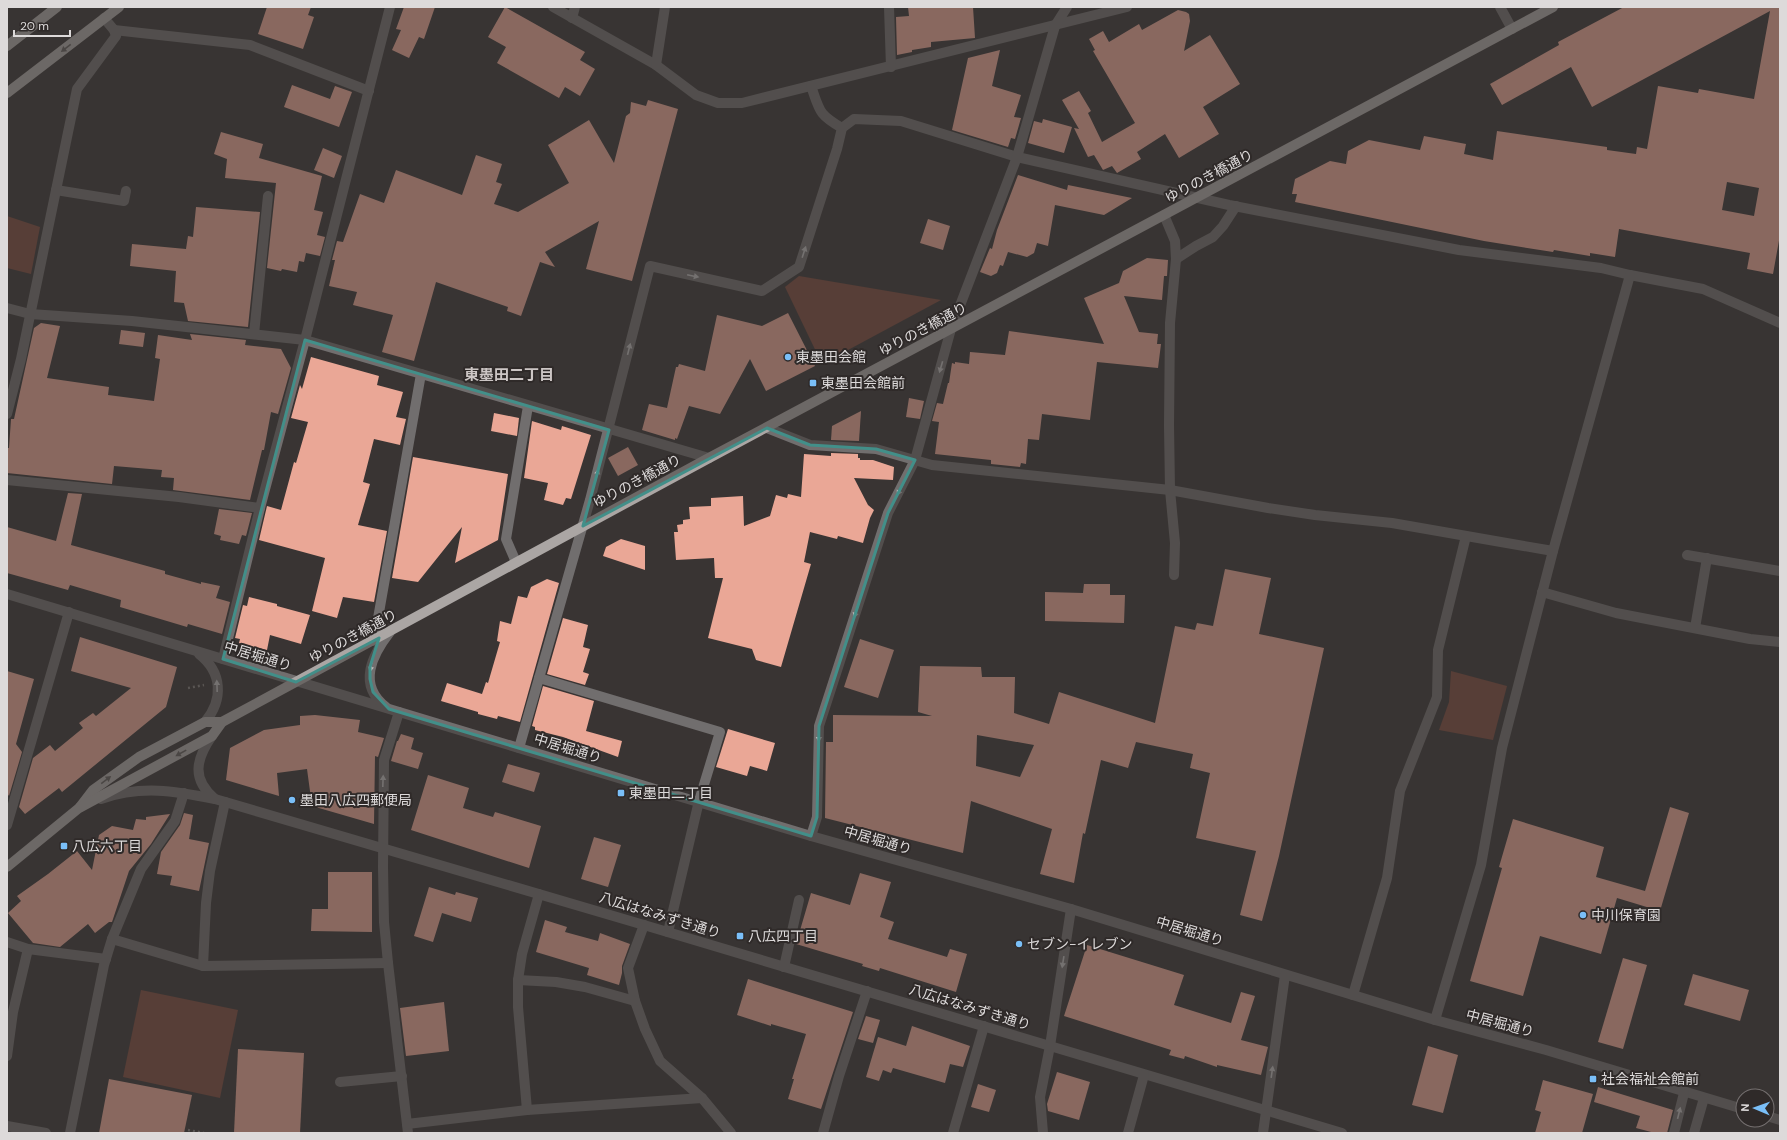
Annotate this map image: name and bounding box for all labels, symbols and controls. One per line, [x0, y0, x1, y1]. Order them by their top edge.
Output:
scale bar [14, 12, 70, 38]
text: 20 m [20, 18, 49, 34]
one-way arrow [60, 44, 71, 52]
street label: ゆりのき橋通り [1162, 145, 1256, 207]
one-way arrow [801, 246, 807, 258]
one-way arrow [687, 273, 700, 279]
street label: ゆりのき橋通り [876, 298, 970, 360]
one-way arrow [626, 342, 632, 354]
place label: 東墨田会館 [796, 348, 866, 366]
marker: 東墨田会館 [783, 352, 793, 362]
one-way arrow [938, 361, 944, 373]
district label: 東墨田二丁目 [464, 365, 554, 385]
place label: 東墨田会館前 [821, 374, 905, 392]
marker: 東墨田会館前 [808, 378, 818, 388]
street label: ゆりのき橋通り [590, 450, 684, 512]
one-way arrow [594, 468, 600, 480]
one-way arrow [896, 484, 903, 496]
street label: ゆりのき橋通り [306, 605, 400, 667]
one-way arrow [853, 606, 859, 618]
street label: 中居堀通り [222, 637, 294, 675]
one-way arrow [368, 659, 374, 672]
one-way arrow [214, 679, 220, 692]
street label: 中居堀通り [532, 729, 604, 767]
one-way arrow [816, 730, 822, 743]
one-way arrow [175, 749, 187, 756]
one-way arrow [380, 775, 387, 787]
one-way arrow [100, 776, 111, 784]
place label: 東墨田二丁目 [629, 784, 713, 802]
marker: 東墨田二丁目 [616, 788, 626, 798]
place label: 墨田八広四郵便局 [300, 791, 412, 809]
marker: 墨田八広四郵便局 [287, 795, 297, 805]
street label: 中居堀通り [842, 822, 914, 858]
place label: 八広六丁目 [72, 837, 142, 855]
marker: 八広六丁目 [59, 841, 69, 851]
street label: 八広はなみずき通り [597, 888, 723, 942]
place label: 中川保育園 [1591, 906, 1661, 924]
marker: 中川保育園 [1578, 910, 1588, 920]
street label: 中居堀通り [1154, 912, 1226, 950]
place label: 八広四丁目 [748, 927, 818, 945]
marker: 八広四丁目 [735, 931, 745, 941]
place label: セブン-イレブン [1027, 935, 1133, 953]
marker: セブン-イレブン [1014, 939, 1024, 949]
one-way arrow [1060, 956, 1066, 968]
street label: 八広はなみずき通り [907, 980, 1033, 1034]
street label: 中居堀通り [1464, 1005, 1536, 1041]
one-way arrow [1268, 1066, 1275, 1078]
place label: 社会福祉会館前 [1601, 1070, 1699, 1088]
marker: 社会福祉会館前 [1588, 1074, 1598, 1084]
north arrow [1735, 1088, 1775, 1128]
text: N [1738, 1103, 1752, 1112]
one-way arrow [1676, 1107, 1682, 1119]

